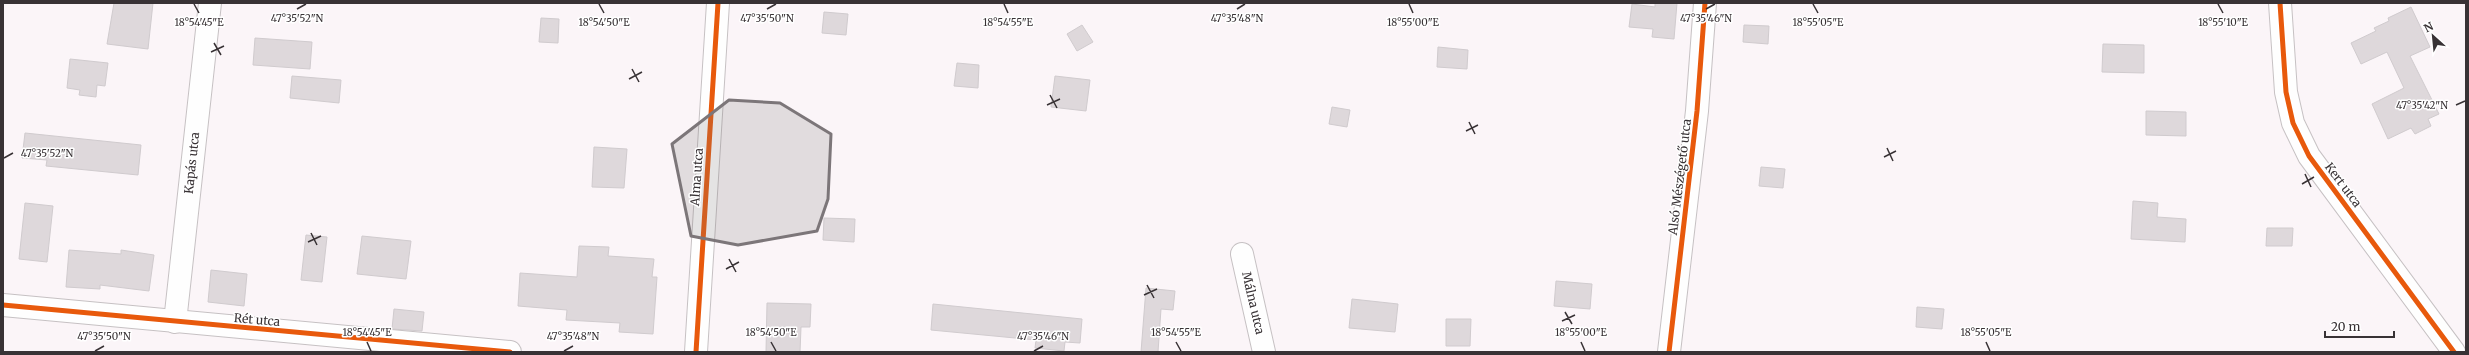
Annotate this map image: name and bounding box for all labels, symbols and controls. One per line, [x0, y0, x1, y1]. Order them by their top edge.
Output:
text: 47°35'52"N [271, 12, 323, 25]
text: 47°35'50"N [740, 12, 794, 25]
text: 47°35'48"N [1211, 12, 1264, 25]
text: 47°35'46"N [1680, 12, 1732, 25]
text: 18°54'45"E [174, 16, 224, 29]
text: 18°54'50"E [578, 16, 630, 29]
text: 18°54'55"E [983, 16, 1034, 29]
text: 18°55'00"E [1387, 16, 1440, 29]
text: 18°55'05"E [1793, 16, 1844, 29]
text: 18°55'10"E [2198, 16, 2248, 29]
north arrow [2413, 16, 2453, 56]
text: N [2421, 19, 2436, 35]
text: 47°35'42"N [2396, 99, 2448, 112]
street label: Alsó Mészégető utca [1665, 117, 1694, 237]
street label: Kapás utca [181, 131, 202, 195]
text: 47°35'52"N [21, 147, 73, 160]
street label: Alma utca [687, 147, 706, 207]
street label: Kert utca [2322, 159, 2365, 210]
street label: Málna utca [1239, 270, 1268, 336]
street label: Rét utca [233, 310, 281, 329]
scale bar [2325, 313, 2394, 339]
text: 20 m [2331, 319, 2360, 334]
text: 18°54'45"E [342, 326, 392, 339]
text: 18°54'50"E [745, 326, 797, 339]
text: 18°54'55"E [1151, 326, 1202, 339]
text: 18°55'00"E [1555, 326, 1608, 339]
text: 18°55'05"E [1961, 326, 2012, 339]
text: 47°35'50"N [77, 330, 131, 343]
text: 47°35'48"N [547, 330, 600, 343]
text: 47°35'46"N [1017, 330, 1069, 343]

